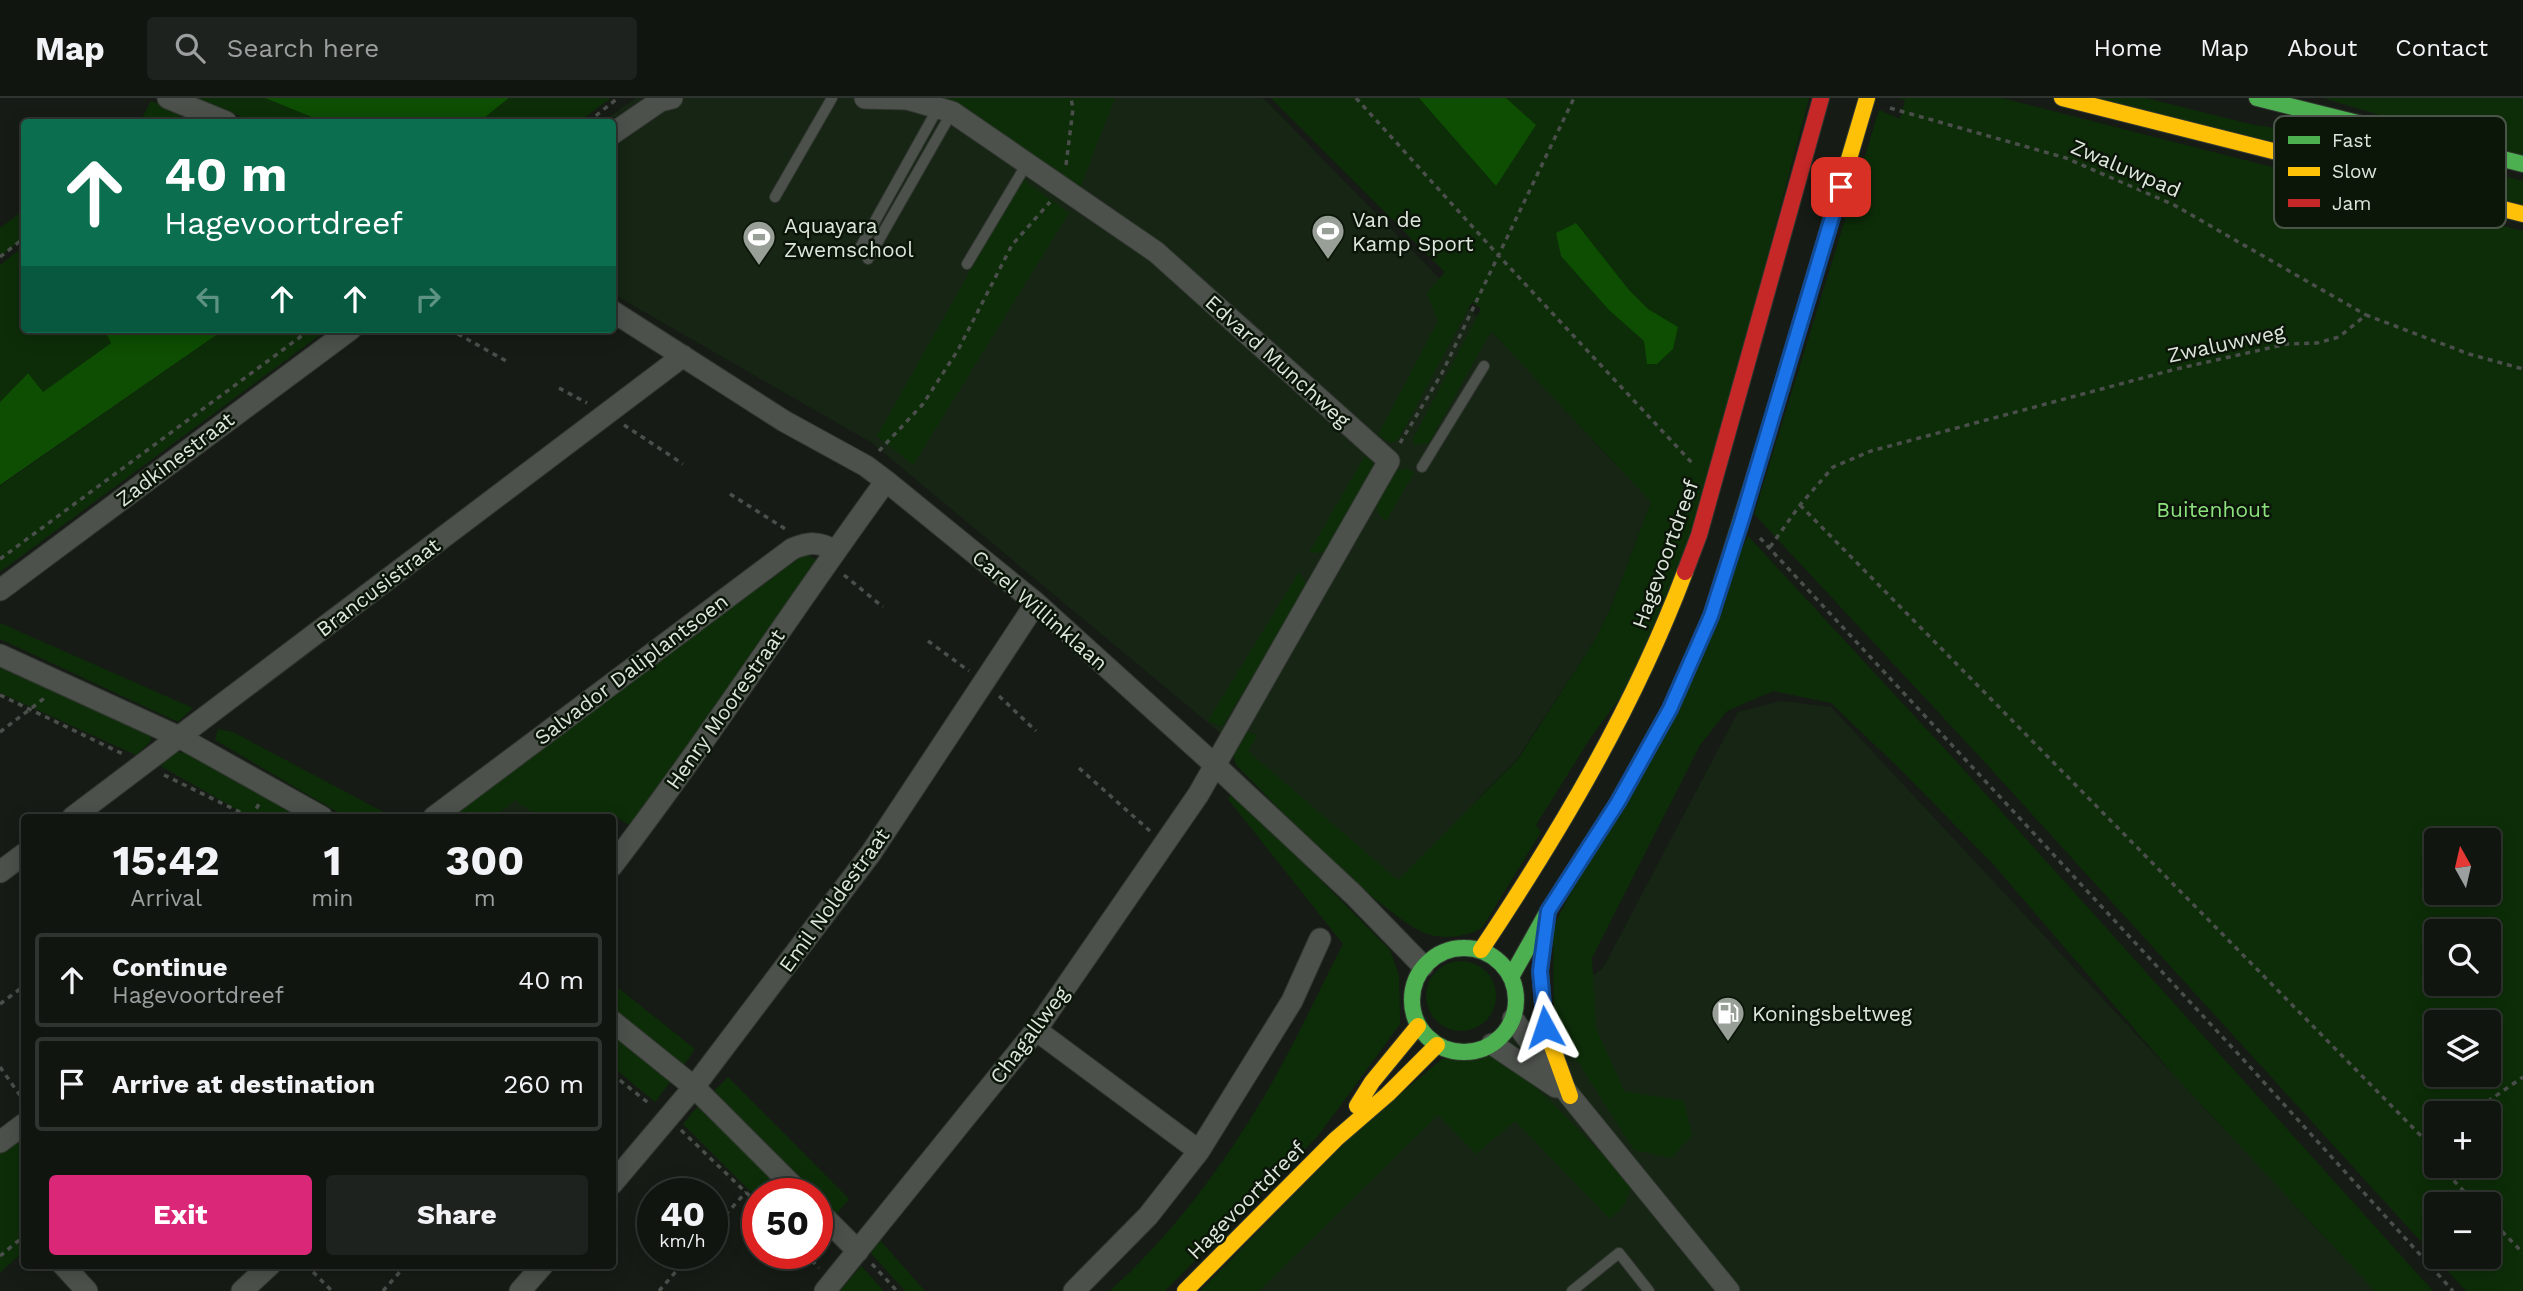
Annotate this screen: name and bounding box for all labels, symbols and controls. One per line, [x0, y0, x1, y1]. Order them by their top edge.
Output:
search box [147, 17, 637, 80]
text: Map [35, 29, 105, 68]
icon: search [171, 29, 209, 67]
text: Search here [227, 33, 379, 63]
text: Home [2094, 34, 2162, 62]
text: Map [2200, 34, 2249, 62]
text: About [2287, 34, 2357, 62]
text: Contact [2395, 34, 2488, 62]
legend [2274, 116, 2506, 228]
text: Fast [2332, 129, 2371, 152]
street label: Zwaluwpad [2067, 134, 2185, 202]
text: 40 m [164, 145, 287, 203]
icon: ahead [49, 147, 140, 238]
pin [1811, 157, 1871, 217]
text: Slow [2332, 160, 2377, 183]
icon: arrive [1822, 168, 1860, 206]
text: Jam [2332, 192, 2371, 215]
text: Hagevoortdreef [164, 204, 403, 242]
place label: Van de Kamp Sport [1352, 207, 1474, 256]
sports icon: Van de Kamp Sport [1309, 212, 1347, 261]
place label: Aquayara Zwemschool [784, 213, 914, 262]
sports icon: Aquayara Zwemschool [740, 218, 778, 267]
icon: left [190, 280, 228, 318]
icon: ahead [263, 280, 301, 318]
icon: ahead [336, 280, 374, 318]
icon: right [409, 280, 447, 318]
street label: Edvard Munchweg [1200, 289, 1356, 433]
street label: Zwaluwweg [2165, 318, 2288, 368]
street label: Zadkinestraat [111, 406, 239, 511]
street label: Hagevoortdreef [1626, 476, 1704, 632]
park label: Buitenhout [2156, 497, 2270, 522]
street label: Brancusistraat [311, 532, 445, 642]
street label: Carel Willinklaan [967, 544, 1113, 676]
street label: Salvador Daliplantsoen [529, 588, 733, 750]
street label: Henry Moorestraat [660, 624, 790, 794]
street label: Emil Noldestraat [773, 823, 895, 977]
north arrow [2424, 828, 2501, 905]
map controls [2424, 828, 2501, 1269]
text: 15:42 [113, 836, 220, 885]
text: 1 [323, 836, 342, 885]
text: 300 [445, 836, 524, 885]
text: Arrival [130, 885, 202, 912]
text: min [311, 885, 354, 912]
text: m [474, 885, 496, 912]
button: search [2424, 919, 2501, 996]
text: Continue [112, 952, 228, 982]
icon: ahead [53, 961, 91, 999]
text: 40 m [518, 965, 584, 995]
street label: Chagallweg [984, 981, 1074, 1089]
text: Hagevoortdreef [112, 982, 284, 1009]
position arrow [1508, 990, 1582, 1064]
fuel station icon: Koningsbeltweg [1709, 994, 1747, 1043]
place label: Koningsbeltweg [1752, 1001, 1913, 1026]
button: layers [2424, 1010, 2501, 1087]
icon: arrive [53, 1065, 91, 1103]
text: Arrive at destination [112, 1069, 375, 1099]
text: 260 m [503, 1069, 584, 1099]
button: + [2424, 1101, 2501, 1178]
street label: Hagevoortdreef [1182, 1136, 1310, 1264]
button: Exit [49, 1175, 312, 1255]
button: Share [326, 1175, 588, 1255]
speed limit sign: 50 [742, 1178, 833, 1269]
button: − [2424, 1192, 2501, 1269]
text: 40 [660, 1193, 705, 1235]
text: km/h [659, 1230, 706, 1251]

